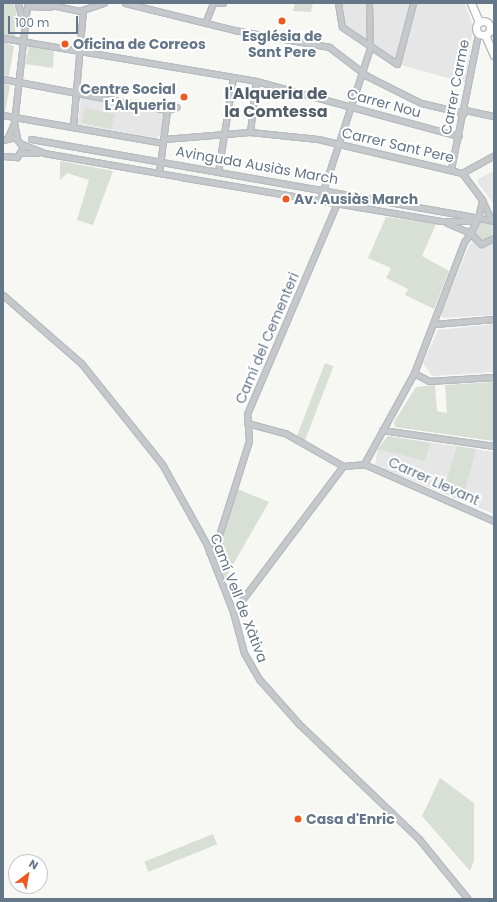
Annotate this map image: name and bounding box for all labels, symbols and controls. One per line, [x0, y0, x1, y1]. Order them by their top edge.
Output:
scale bar [10, 8, 80, 34]
text: 100 m [15, 14, 49, 31]
marker: Església de Sant Pere [277, 16, 287, 26]
place label: Església de Sant Pere [242, 28, 322, 60]
place label: Oficina de Correos [73, 36, 206, 52]
street label: Carrer Carme [438, 38, 472, 136]
marker: Oficina de Correos [60, 39, 70, 49]
place label: Centre Social L'Alqueria [80, 81, 176, 114]
district label: l'Alqueria de la Comtessa [224, 84, 328, 122]
street label: Carrer Nou [345, 85, 423, 121]
marker: Centre Social L'Alqueria [179, 92, 189, 102]
street label: Carrer Sant Pere [340, 124, 456, 166]
street label: Avinguda Ausiàs March [174, 142, 340, 188]
place label: Av. Ausiàs March [294, 191, 418, 207]
marker: Av. Ausiàs March [281, 194, 291, 204]
street label: Camí del Cementeri [232, 270, 302, 406]
street label: Carrer Llevant [386, 453, 482, 509]
street label: Camí Vell de Xàtiva [207, 531, 271, 665]
place label: Casa d'Enric [306, 811, 395, 827]
marker: Casa d'Enric [293, 814, 303, 824]
north arrow [8, 854, 48, 894]
text: N [26, 856, 41, 874]

